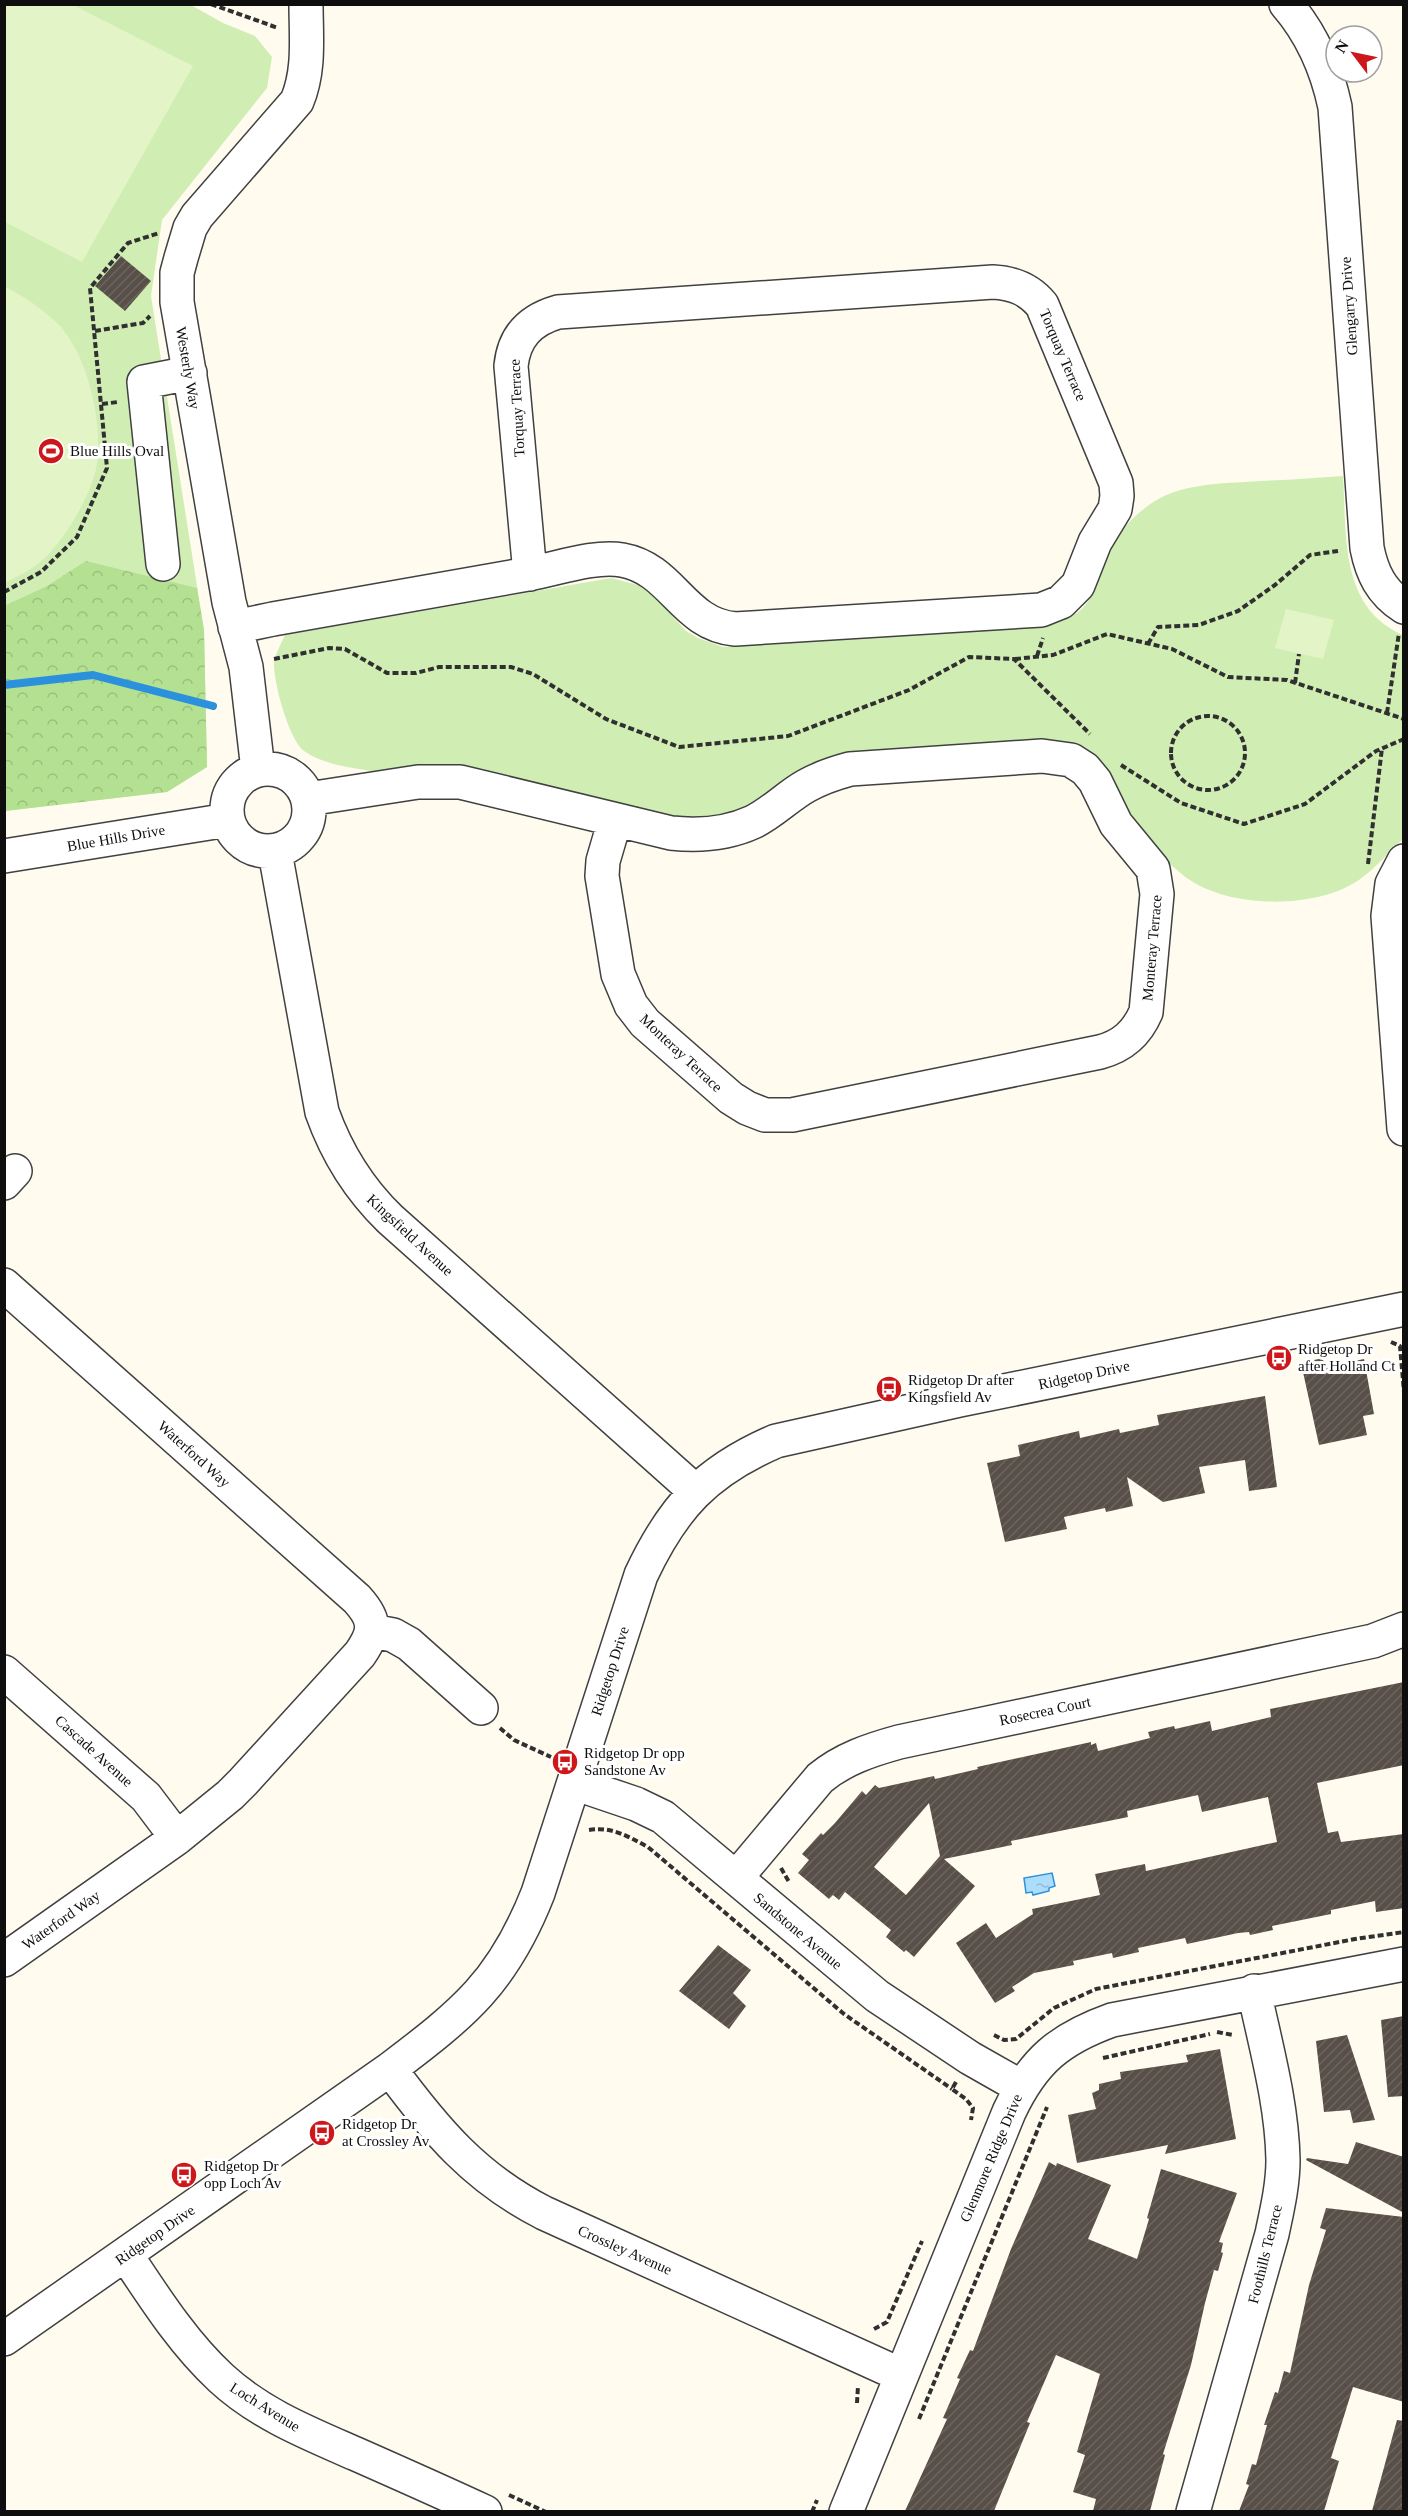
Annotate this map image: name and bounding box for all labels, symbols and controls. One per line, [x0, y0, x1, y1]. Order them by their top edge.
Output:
north arrow [1324, 24, 1384, 84]
text: N [1331, 37, 1352, 56]
street label: Glengarry Drive [1338, 256, 1360, 356]
street label: Torquay Terrace [1036, 307, 1090, 404]
street label: Westerly Way [173, 325, 203, 411]
street label: Torquay Terrace [506, 358, 528, 457]
sports icon: Blue Hills Oval [36, 436, 66, 466]
place label: Blue Hills Oval [70, 443, 164, 459]
street label: Blue Hills Drive [66, 821, 167, 854]
street label: Monteray Terrace [1139, 894, 1165, 1002]
street label: Monteray Terrace [637, 1011, 726, 1095]
street label: Kingsfield Avenue [364, 1191, 457, 1279]
place label: Ridgetop Dr after Holland Ct [1298, 1341, 1396, 1374]
bus stop icon: Ridgetop Dr after Holland Ct [1264, 1343, 1294, 1373]
street label: Ridgetop Drive [1037, 1357, 1131, 1392]
place label: Ridgetop Dr after Kingsfield Av [908, 1372, 1014, 1405]
bus stop icon: Ridgetop Dr after Kingsfield Av [874, 1374, 904, 1404]
street label: Waterford Way [155, 1418, 234, 1491]
street label: Ridgetop Drive [588, 1624, 632, 1718]
street label: Rosecrea Court [998, 1693, 1093, 1728]
street label: Cascade Avenue [52, 1712, 136, 1790]
place label: Ridgetop Dr opp Sandstone Av [584, 1745, 685, 1778]
bus stop icon: Ridgetop Dr opp Sandstone Av [550, 1747, 580, 1777]
street label: Waterford Way [19, 1887, 103, 1953]
street label: Sandstone Avenue [751, 1889, 846, 1973]
street label: Glenmore Ridge Drive [957, 2091, 1025, 2224]
place label: Ridgetop Dr at Crossley Av [342, 2116, 430, 2149]
bus stop icon: Ridgetop Dr at Crossley Av [307, 2118, 337, 2148]
place label: Ridgetop Dr opp Loch Av [204, 2158, 282, 2191]
bus stop icon: Ridgetop Dr opp Loch Av [169, 2160, 199, 2190]
street label: Ridgetop Drive [112, 2202, 198, 2268]
street label: Foothills Terrace [1245, 2202, 1285, 2305]
street label: Crossley Avenue [576, 2222, 675, 2278]
street label: Loch Avenue [227, 2379, 303, 2435]

